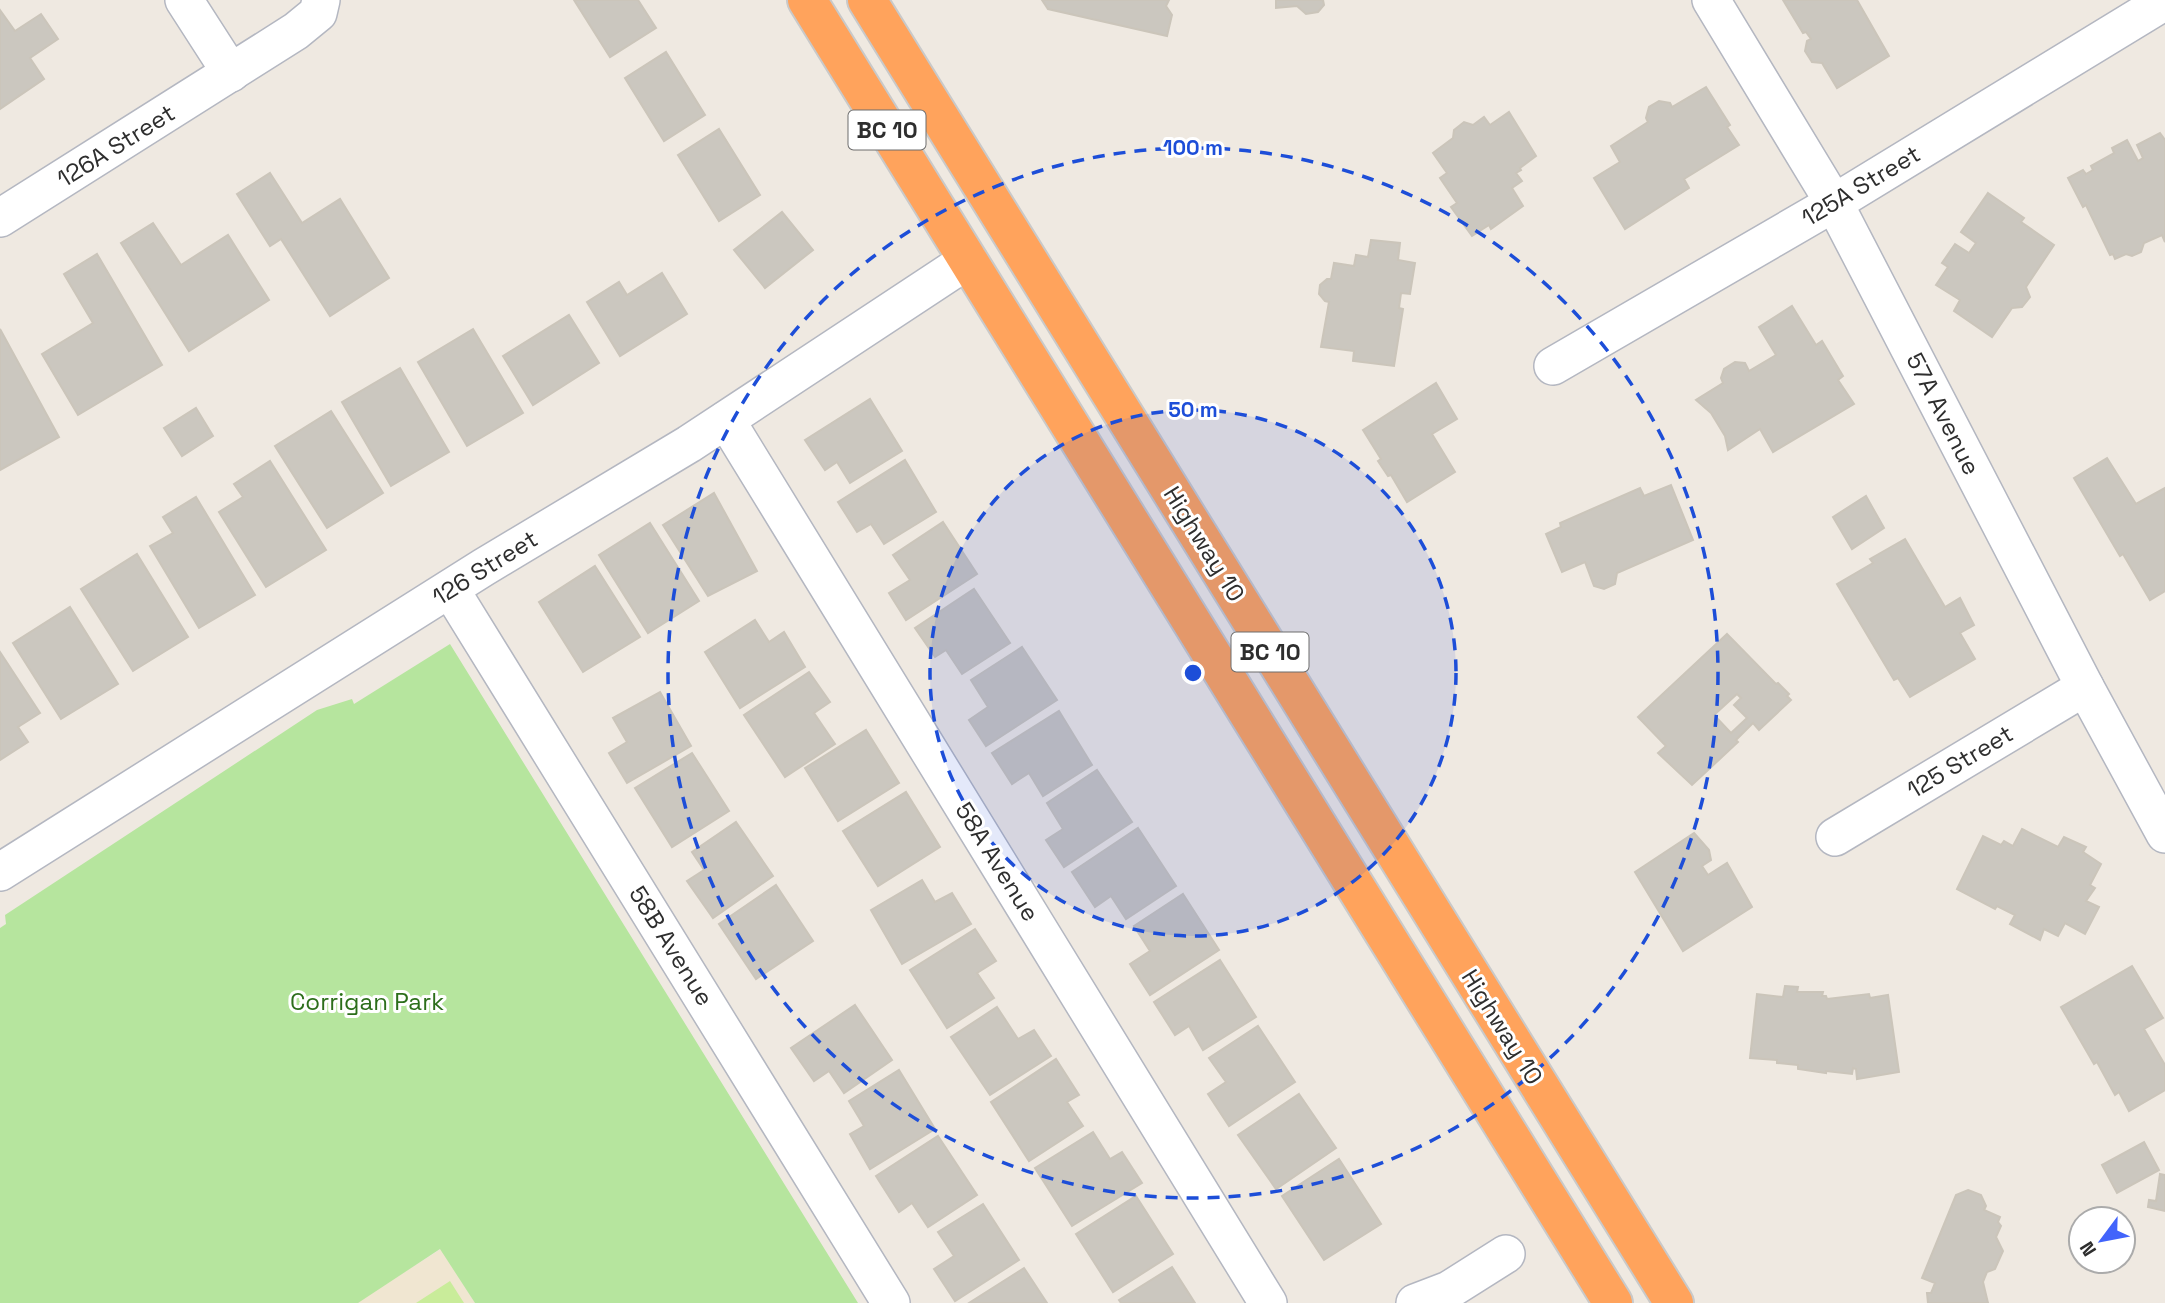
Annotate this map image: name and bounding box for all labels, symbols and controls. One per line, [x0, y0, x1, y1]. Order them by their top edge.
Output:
street label: 126A Street [51, 97, 181, 194]
road number: BC 10 [848, 111, 926, 150]
text: 100 m [1163, 134, 1223, 161]
street label: 125A Street [1796, 138, 1926, 233]
street label: 57A Avenue [1899, 347, 1987, 480]
text: 50 m [1168, 396, 1218, 423]
street label: Highway 10 [1157, 480, 1252, 607]
street label: 126 Street [426, 523, 543, 612]
road number: BC 10 [1232, 632, 1308, 672]
centre of rings [1181, 661, 1205, 685]
street label: 125 Street [1901, 718, 2018, 805]
street label: 58A Avenue [949, 796, 1046, 927]
street label: 58B Avenue [622, 880, 721, 1012]
street label: Highway 10 [1455, 963, 1550, 1090]
park label: Corrigan Park [290, 986, 444, 1017]
north arrow [2067, 1205, 2137, 1275]
text: N [2074, 1237, 2102, 1261]

